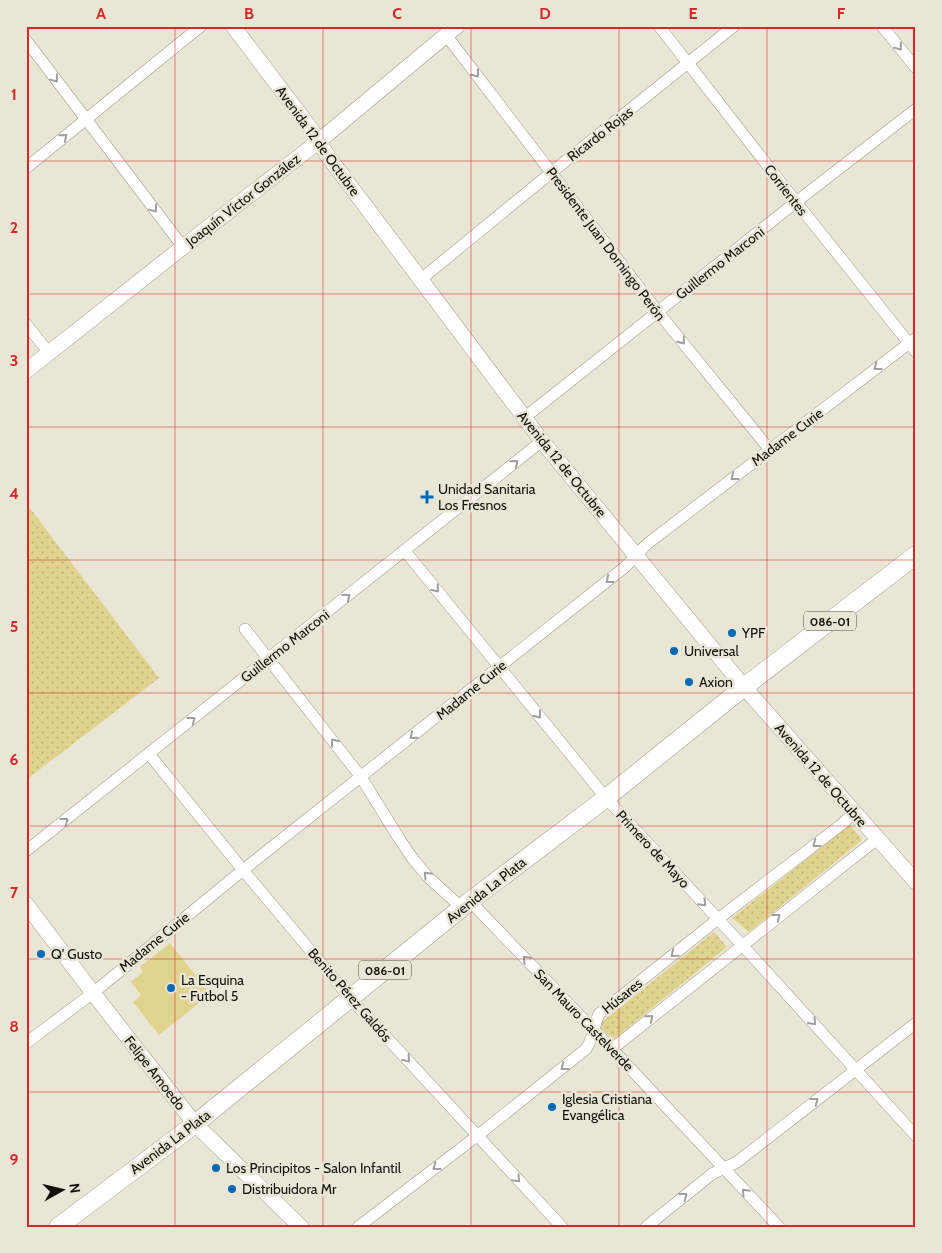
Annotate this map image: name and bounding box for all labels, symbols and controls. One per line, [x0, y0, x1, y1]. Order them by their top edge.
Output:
text: A [96, 4, 106, 23]
text: B [244, 4, 254, 23]
text: C [392, 4, 402, 23]
text: D [539, 4, 551, 23]
text: E [688, 4, 698, 23]
text: F [837, 4, 846, 23]
one-way arrow [893, 41, 901, 50]
one-way arrow [470, 68, 479, 78]
one-way arrow [50, 73, 58, 82]
street label: Avenida 12 de Octubre [272, 82, 364, 200]
text: 1 [11, 85, 17, 104]
street label: Ricardo Rojas [563, 103, 637, 165]
one-way arrow [58, 135, 67, 143]
street label: Joaquín Víctor González [181, 149, 304, 251]
street label: Corrientes [760, 161, 812, 220]
street label: Presidente Juan Domingo Perón [542, 164, 670, 324]
one-way arrow [148, 203, 156, 212]
text: 2 [10, 218, 18, 237]
street label: Guillermo Marconi [672, 223, 768, 303]
one-way arrow [676, 336, 685, 345]
text: 3 [10, 351, 18, 370]
one-way arrow [874, 362, 883, 370]
street label: Madame Curie [747, 404, 827, 470]
street label: Avenida 12 de Octubre [513, 407, 611, 521]
one-way arrow [509, 461, 518, 469]
one-way arrow [730, 471, 740, 480]
place label: Unidad Sanitaria Los Fresnos [438, 480, 536, 514]
text: 4 [9, 484, 19, 503]
marker: Unidad Sanitaria Los Fresnos [420, 490, 434, 504]
one-way arrow [606, 574, 615, 582]
one-way arrow [430, 583, 439, 592]
one-way arrow [341, 594, 350, 603]
street label: Guillermo Marconi [237, 606, 333, 686]
road number: 086-01 [804, 612, 856, 630]
text: 5 [10, 617, 18, 636]
place label: YPF [741, 624, 766, 642]
marker: YPF [726, 627, 738, 639]
place label: Universal [684, 642, 740, 660]
marker: Universal [668, 645, 680, 657]
street label: Madame Curie [432, 656, 510, 724]
place label: Axion [699, 673, 733, 691]
marker: Axion [683, 676, 695, 688]
one-way arrow [532, 709, 540, 718]
one-way arrow [186, 718, 195, 726]
street label: Avenida 12 de Octubre [771, 719, 871, 831]
one-way arrow [410, 730, 419, 738]
one-way arrow [331, 738, 340, 748]
text: 6 [10, 750, 19, 769]
street label: Primero de Mayo [612, 806, 694, 892]
one-way arrow [59, 817, 68, 826]
one-way arrow [813, 838, 822, 846]
street label: Avenida La Plata [442, 853, 530, 927]
one-way arrow [424, 871, 433, 880]
text: 7 [10, 883, 19, 902]
one-way arrow [697, 897, 706, 906]
street label: Madame Curie [115, 908, 193, 976]
one-way arrow [771, 915, 780, 923]
street label: Benito Pérez Galdós [304, 944, 396, 1046]
place label: Q' Gusto [51, 945, 102, 963]
marker: Q' Gusto [35, 948, 47, 960]
one-way arrow [671, 949, 680, 958]
one-way arrow [523, 955, 532, 964]
road number: 086-01 [359, 960, 411, 980]
street label: San Mauro Castelverde [530, 965, 638, 1075]
place label: La Esquina - Futbol 5 [181, 971, 244, 1005]
street label: Húsares [598, 974, 646, 1018]
marker: La Esquina - Futbol 5 [165, 982, 177, 994]
one-way arrow [644, 1016, 653, 1024]
text: 8 [9, 1017, 19, 1036]
one-way arrow [807, 1017, 816, 1026]
street label: Felipe Amoedo [120, 1032, 190, 1114]
one-way arrow [401, 1054, 410, 1063]
one-way arrow [561, 1061, 570, 1069]
place label: Iglesia Cristiana Evangélica [562, 1090, 652, 1124]
one-way arrow [809, 1098, 819, 1107]
marker: Iglesia Cristiana Evangélica [546, 1101, 558, 1113]
street label: Avenida La Plata [126, 1106, 214, 1178]
text: 9 [10, 1150, 19, 1169]
place label: Los Principitos - Salon Infantil [226, 1159, 402, 1177]
one-way arrow [432, 1161, 442, 1170]
marker: Los Principitos - Salon Infantil [210, 1162, 222, 1174]
north arrow [38, 1166, 88, 1216]
one-way arrow [511, 1173, 520, 1182]
place label: Distribuidora Mr [242, 1180, 337, 1198]
text: N [65, 1182, 84, 1194]
marker: Distribuidora Mr [226, 1183, 238, 1195]
one-way arrow [742, 1188, 751, 1197]
one-way arrow [678, 1194, 687, 1202]

